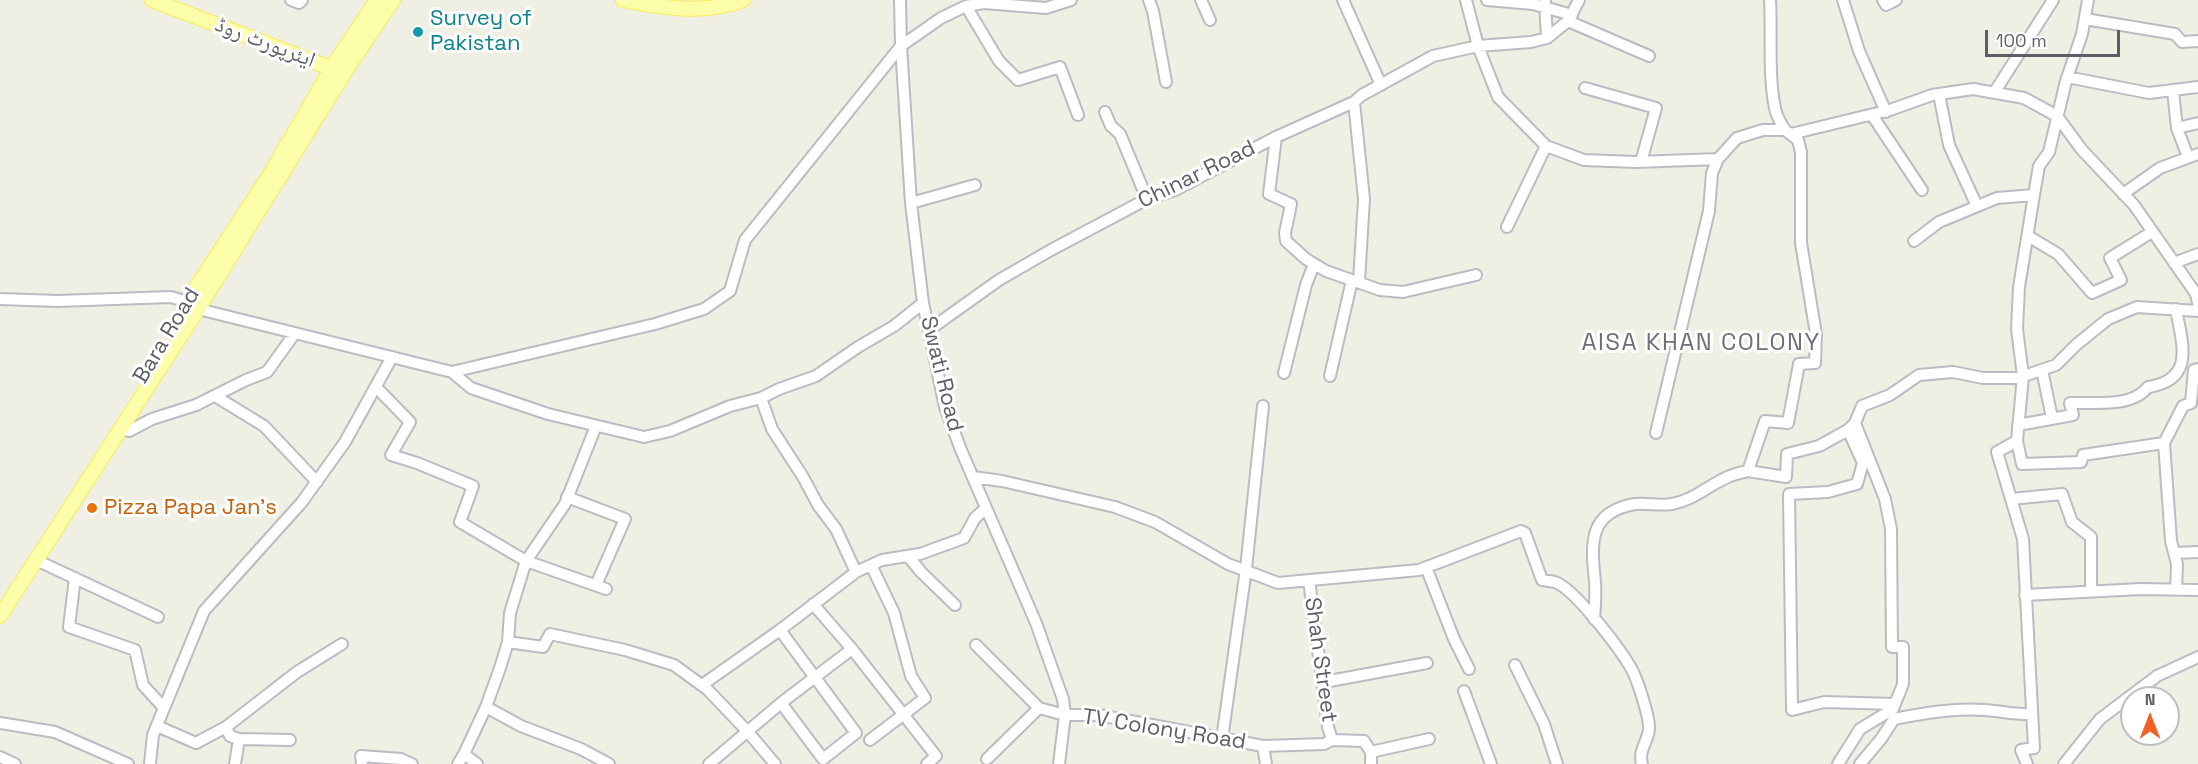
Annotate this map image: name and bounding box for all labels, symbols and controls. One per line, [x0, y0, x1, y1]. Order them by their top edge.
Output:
place label: Survey of Pakistan [430, 6, 532, 57]
street label: ایئرپورٹ روڈ [211, 12, 319, 74]
scale bar [1988, 18, 2123, 56]
marker: Survey of Pakistan [411, 25, 425, 39]
text: 100 m [1996, 29, 2047, 52]
street label: Chinar Road [1134, 135, 1260, 215]
street label: Bara Road [128, 283, 206, 389]
street label: Swati Road [914, 314, 968, 434]
district label: AISA KHAN COLONY [1581, 329, 1821, 357]
place label: Pizza Papa Jan's [104, 495, 277, 521]
marker: Pizza Papa Jan's [85, 501, 99, 515]
street label: Shah Street [1298, 596, 1342, 724]
north arrow [2120, 686, 2180, 746]
text: N [2145, 689, 2155, 710]
street label: TV Colony Road [1080, 704, 1248, 756]

